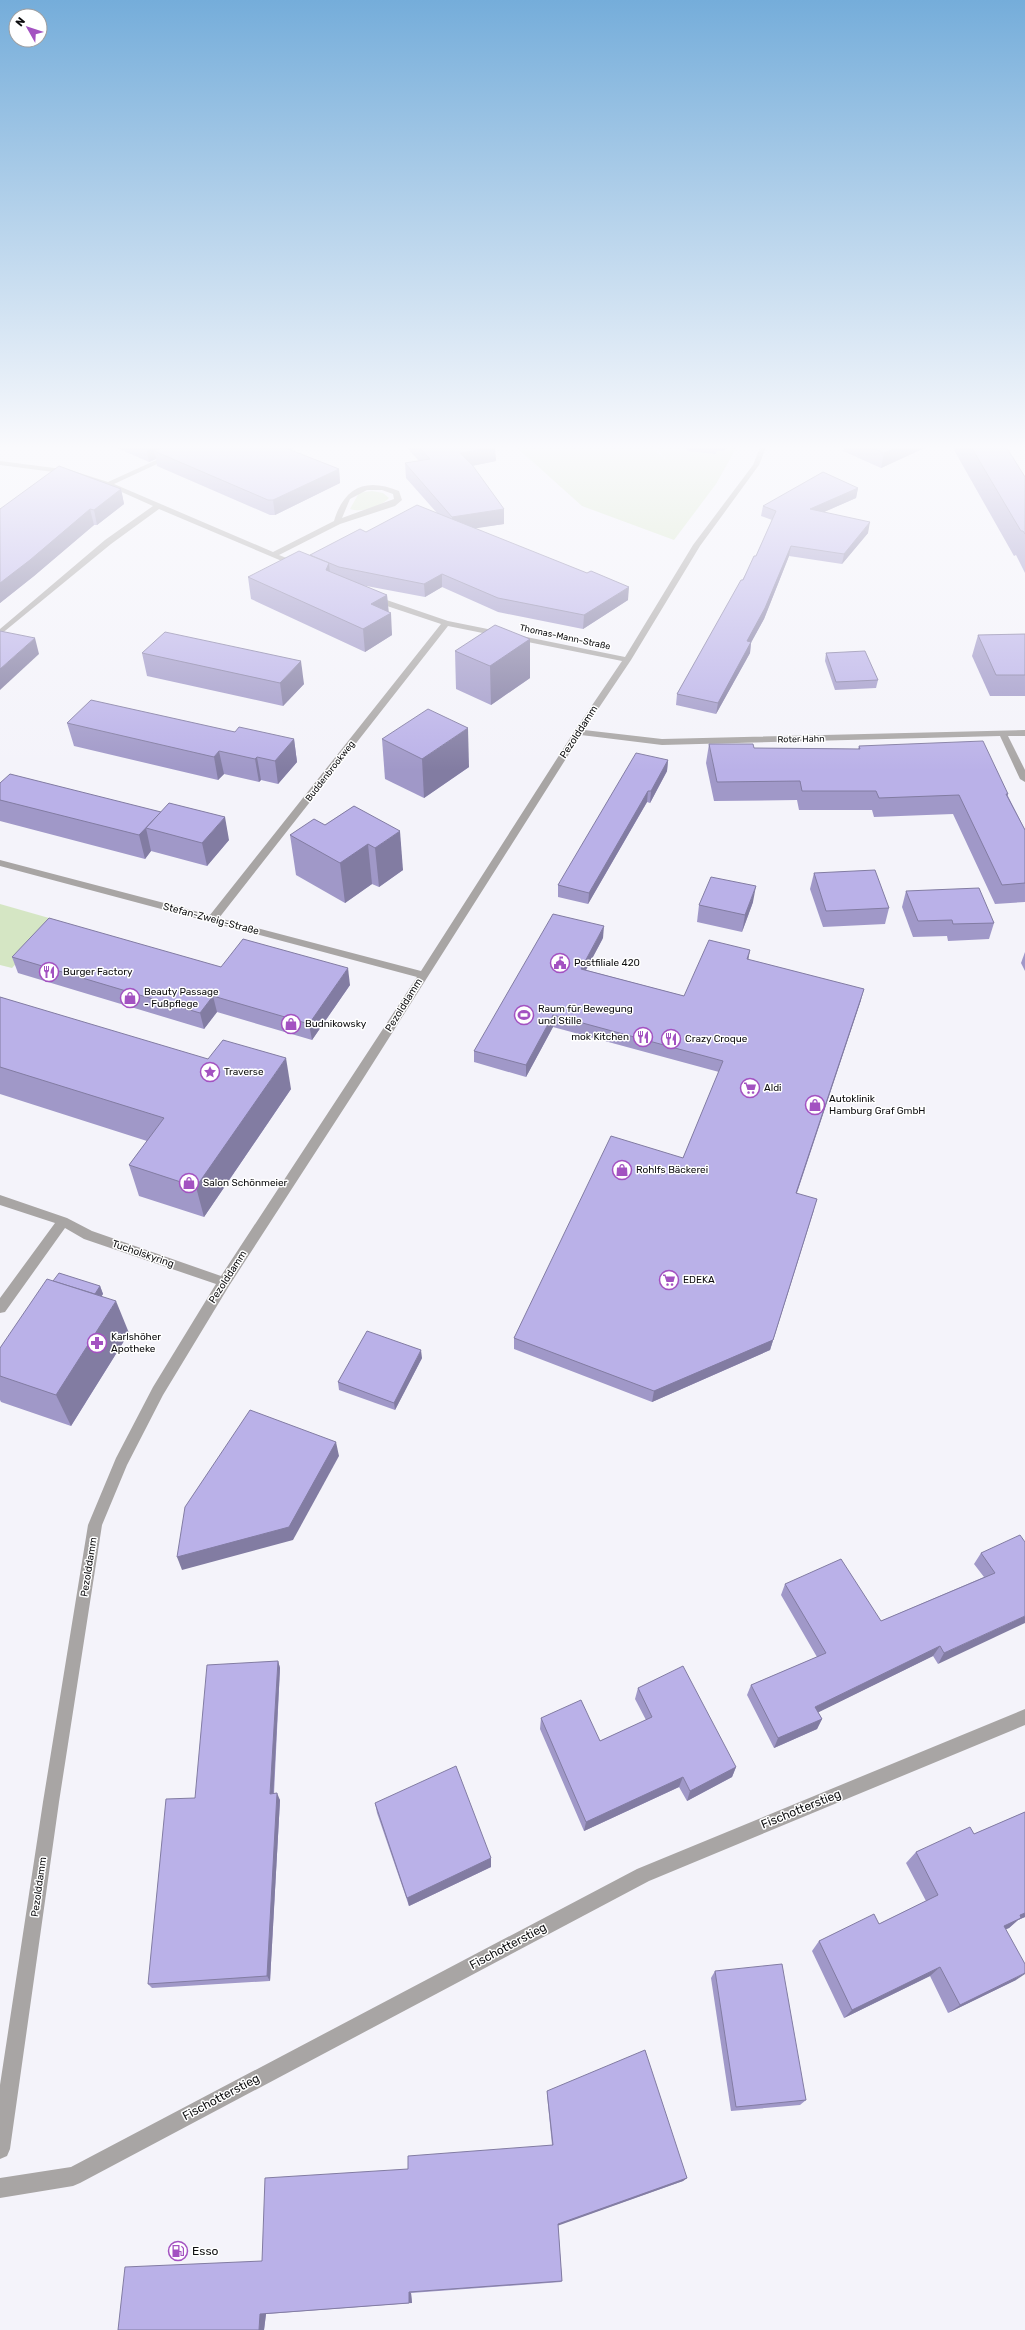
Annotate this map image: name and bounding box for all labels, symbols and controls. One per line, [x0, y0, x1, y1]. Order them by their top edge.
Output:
north arrow [8, 8, 48, 48]
text: N [13, 15, 28, 29]
street label: Thomas-Mann-Straße [519, 622, 611, 652]
street label: Pezolddamm [558, 703, 601, 761]
street label: Roter Hahn [777, 734, 825, 744]
street label: Buddenbrookweg [303, 739, 357, 803]
street label: Stefan-Zweig-Straße [162, 900, 261, 938]
public building icon: Postfiliale 420 [549, 952, 571, 974]
place label: Postfiliale 420 [574, 957, 640, 969]
restaurant icon: Burger Factory [38, 961, 60, 983]
place label: Burger Factory [63, 966, 133, 978]
street label: Pezolddamm [383, 976, 425, 1034]
place label: Beauty Passage - Fußpflege [144, 986, 219, 1010]
shop icon: Beauty Passage - Fußpflege [119, 987, 141, 1009]
place label: Raum für Bewegung und Stille [538, 1003, 633, 1027]
sports icon: Raum für Bewegung und Stille [513, 1004, 535, 1026]
shop icon: Budnikowsky [280, 1013, 302, 1035]
place label: Budnikowsky [305, 1018, 367, 1030]
restaurant icon: mok Kitchen [632, 1026, 654, 1048]
restaurant icon: Crazy Croque [660, 1028, 682, 1050]
place label: mok Kitchen [571, 1031, 629, 1043]
place label: Crazy Croque [685, 1033, 748, 1045]
place icon: Traverse [199, 1061, 221, 1083]
place label: Traverse [224, 1066, 264, 1078]
supermarket icon: Aldi [739, 1077, 761, 1099]
place label: Aldi [764, 1082, 782, 1094]
place label: Autoklinik Hamburg Graf GmbH [829, 1093, 926, 1117]
shop icon: Autoklinik Hamburg Graf GmbH [804, 1094, 826, 1116]
shop icon: Rohlfs Bäckerei [611, 1159, 633, 1181]
place label: Rohlfs Bäckerei [636, 1164, 708, 1176]
shop icon: Salon Schönmeier [178, 1172, 200, 1194]
place label: Salon Schönmeier [203, 1177, 288, 1189]
street label: Tucholskyring [110, 1238, 176, 1270]
street label: Pezolddamm [207, 1248, 250, 1306]
supermarket icon: EDEKA [658, 1269, 680, 1291]
place label: EDEKA [683, 1274, 715, 1286]
place label: Karlshöher Apotheke [111, 1331, 161, 1355]
pharmacy icon: Karlshöher Apotheke [86, 1332, 108, 1354]
street label: Pezolddamm [78, 1536, 100, 1598]
street label: Fischotterstieg [759, 1787, 843, 1831]
street label: Pezolddamm [29, 1856, 49, 1918]
street label: Fischotterstieg [467, 1920, 549, 1972]
street label: Fischotterstieg [180, 2071, 262, 2123]
fuel station icon: Esso [167, 2240, 189, 2262]
place label: Esso [192, 2244, 219, 2258]

